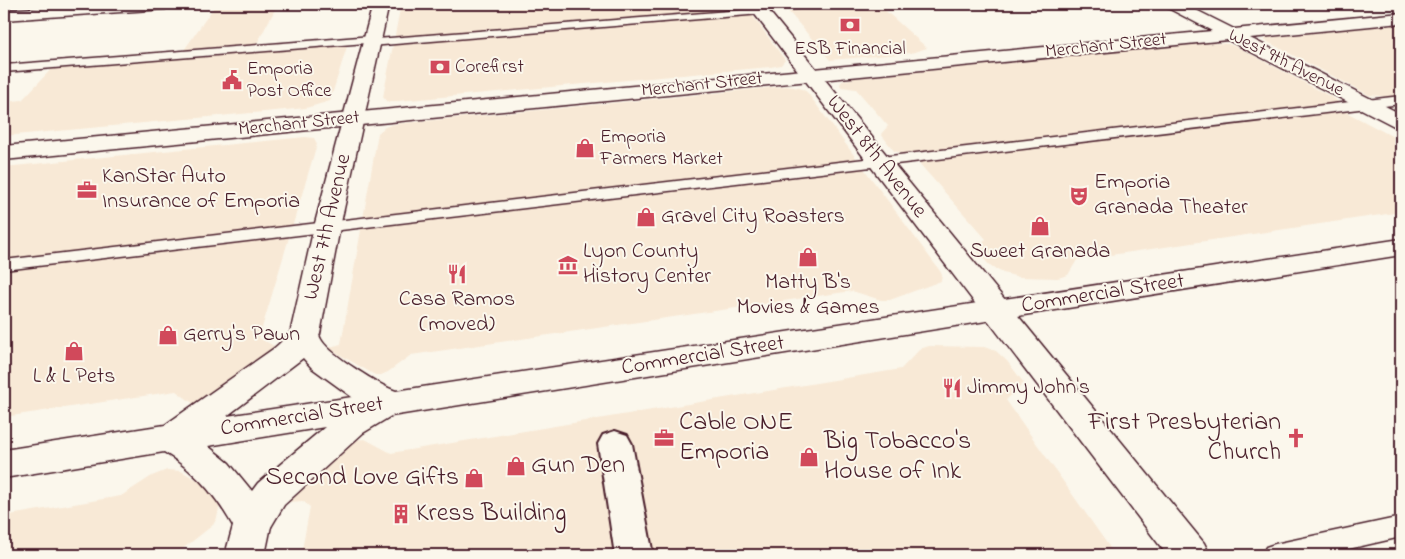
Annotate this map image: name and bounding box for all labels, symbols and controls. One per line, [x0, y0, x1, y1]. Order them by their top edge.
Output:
bank icon: ESB Financial [839, 14, 861, 36]
street label: West 9th Avenue [1223, 22, 1349, 104]
street label: Merchant Street [1044, 26, 1169, 66]
place label: ESB Financial [794, 36, 906, 63]
place label: Corefirst [455, 54, 525, 81]
place label: Emporia Post Office [247, 56, 332, 105]
bank icon: Corefirst [429, 56, 451, 78]
street label: Merchant Street [640, 65, 765, 105]
public building icon: Emporia Post Office [221, 69, 243, 91]
street label: West 8th Avenue [818, 89, 934, 225]
street label: Merchant Street [237, 104, 362, 144]
place label: Emporia Farmers Market [599, 124, 724, 173]
shop icon: Emporia Farmers Market [574, 137, 596, 159]
street label: West 7th Avenue [296, 151, 360, 303]
place label: KanStar Auto Insurance of Emporia [102, 161, 300, 218]
place label: Emporia Granada Theater [1094, 167, 1248, 224]
office icon: KanStar Auto Insurance of Emporia [76, 179, 98, 201]
theatre icon: Emporia Granada Theater [1068, 185, 1090, 207]
place label: Gravel City Roasters [661, 201, 845, 234]
shop icon: Gravel City Roasters [635, 206, 657, 228]
shop icon: Sweet Granada [1029, 215, 1051, 237]
place label: Lyon County History Center [583, 236, 711, 294]
place label: Sweet Granada [970, 236, 1110, 268]
shop icon: Matty B's Movies & Games [797, 246, 819, 268]
museum icon: Lyon County History Center [557, 254, 579, 276]
restaurant icon: Casa Ramos (moved) [446, 263, 468, 285]
street label: Commercial Street [1019, 265, 1187, 323]
place label: Matty B's Movies & Games [736, 267, 880, 324]
place label: Casa Ramos (moved) [399, 284, 515, 341]
place label: Gerry's Pawn [183, 319, 300, 352]
shop icon: Gerry's Pawn [157, 324, 179, 346]
street label: Commercial Street [619, 327, 787, 385]
shop icon: L & L Pets [63, 340, 85, 362]
place label: L & L Pets [33, 361, 115, 393]
place label: Jimmy John's [967, 372, 1090, 405]
restaurant icon: Jimmy John's [941, 377, 963, 399]
street label: Commercial Street [218, 388, 386, 446]
place label: Cable ONE Emporia [679, 404, 793, 472]
place label: First Presbyterian Church [1087, 404, 1281, 472]
place label: Big Tobacco's House of Ink [823, 423, 971, 491]
office icon: Cable ONE Emporia [653, 427, 675, 449]
church icon: First Presbyterian Church [1285, 427, 1307, 449]
shop icon: Big Tobacco's House of Ink [798, 446, 820, 468]
place label: Gun Den [531, 447, 625, 485]
shop icon: Gun Den [505, 455, 527, 477]
place label: Second Love Gifts [266, 459, 459, 497]
shop icon: Second Love Gifts [463, 467, 485, 489]
place label: Kress Building [416, 495, 566, 533]
building icon: Kress Building [390, 503, 412, 525]

